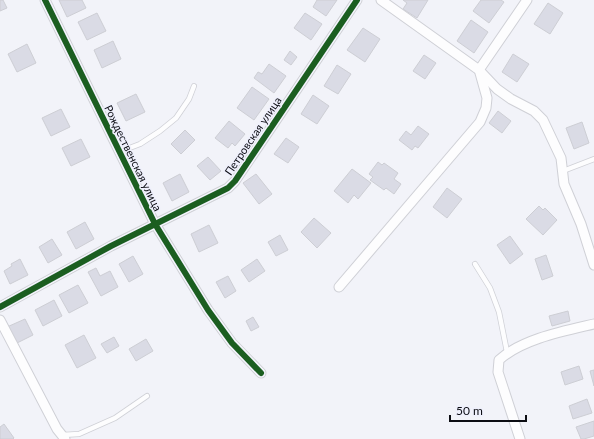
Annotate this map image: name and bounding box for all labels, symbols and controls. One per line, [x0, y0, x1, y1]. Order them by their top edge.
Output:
street label: Петровская улица [222, 94, 284, 177]
street label: Рождественская улица [102, 103, 165, 213]
scale bar [450, 397, 526, 423]
text: 50 m [456, 403, 483, 418]

